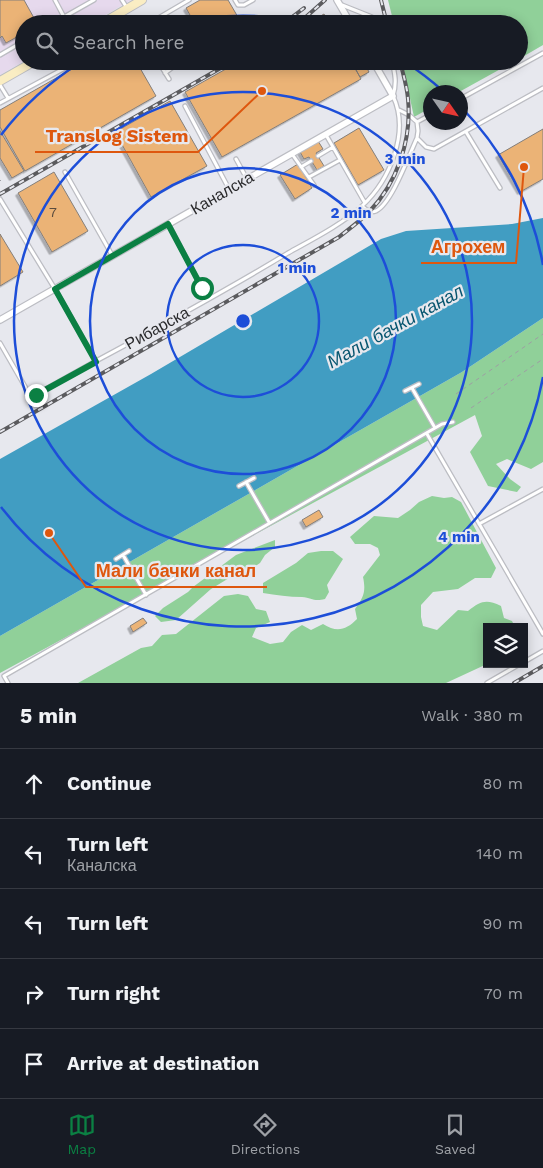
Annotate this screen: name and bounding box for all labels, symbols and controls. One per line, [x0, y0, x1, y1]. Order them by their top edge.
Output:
search box [15, 15, 528, 70]
icon: search [33, 29, 61, 57]
text: Search here [73, 31, 184, 54]
north arrow [423, 85, 468, 130]
callout: Translog Sistem [35, 119, 198, 152]
text: Translog Sistem [46, 125, 188, 146]
text: 3 min [385, 150, 425, 168]
street label: Каналска [187, 167, 257, 219]
house number: 7 [49, 204, 57, 220]
text: 2 min [330, 204, 372, 222]
callout: Агрохем [421, 230, 516, 263]
text: Агрохем [431, 236, 505, 257]
text: 1 min [278, 259, 316, 277]
route start [191, 277, 214, 300]
water label: Мали бачки канал [323, 280, 467, 372]
street label: Рибарска [122, 303, 193, 353]
centre of rings [234, 312, 252, 330]
route end [25, 384, 48, 407]
text: 4 min [438, 528, 480, 546]
callout: Мали бачки канал [86, 554, 267, 587]
text: Мали бачки канал [96, 560, 256, 581]
map controls [483, 623, 528, 668]
button: layers [483, 623, 528, 668]
text: 5 min [20, 703, 77, 728]
text: Walk · 380 m [421, 706, 523, 725]
icon: ahead [20, 770, 48, 798]
text: Continue [67, 772, 151, 795]
text: 80 m [482, 774, 523, 793]
text: Turn left [67, 833, 148, 856]
icon: left [20, 840, 48, 868]
text: 140 m [476, 844, 523, 863]
text: Каналска [67, 856, 137, 875]
icon: left [20, 910, 48, 938]
text: Turn left [67, 912, 148, 935]
text: 90 m [482, 914, 523, 933]
icon: right [20, 980, 48, 1008]
text: Turn right [67, 982, 160, 1005]
text: 70 m [484, 984, 523, 1003]
icon: arrive [20, 1050, 48, 1078]
text: Arrive at destination [67, 1052, 259, 1075]
tab: Map [67, 1111, 96, 1157]
tab: Directions [231, 1111, 300, 1157]
tab: Saved [435, 1111, 476, 1157]

